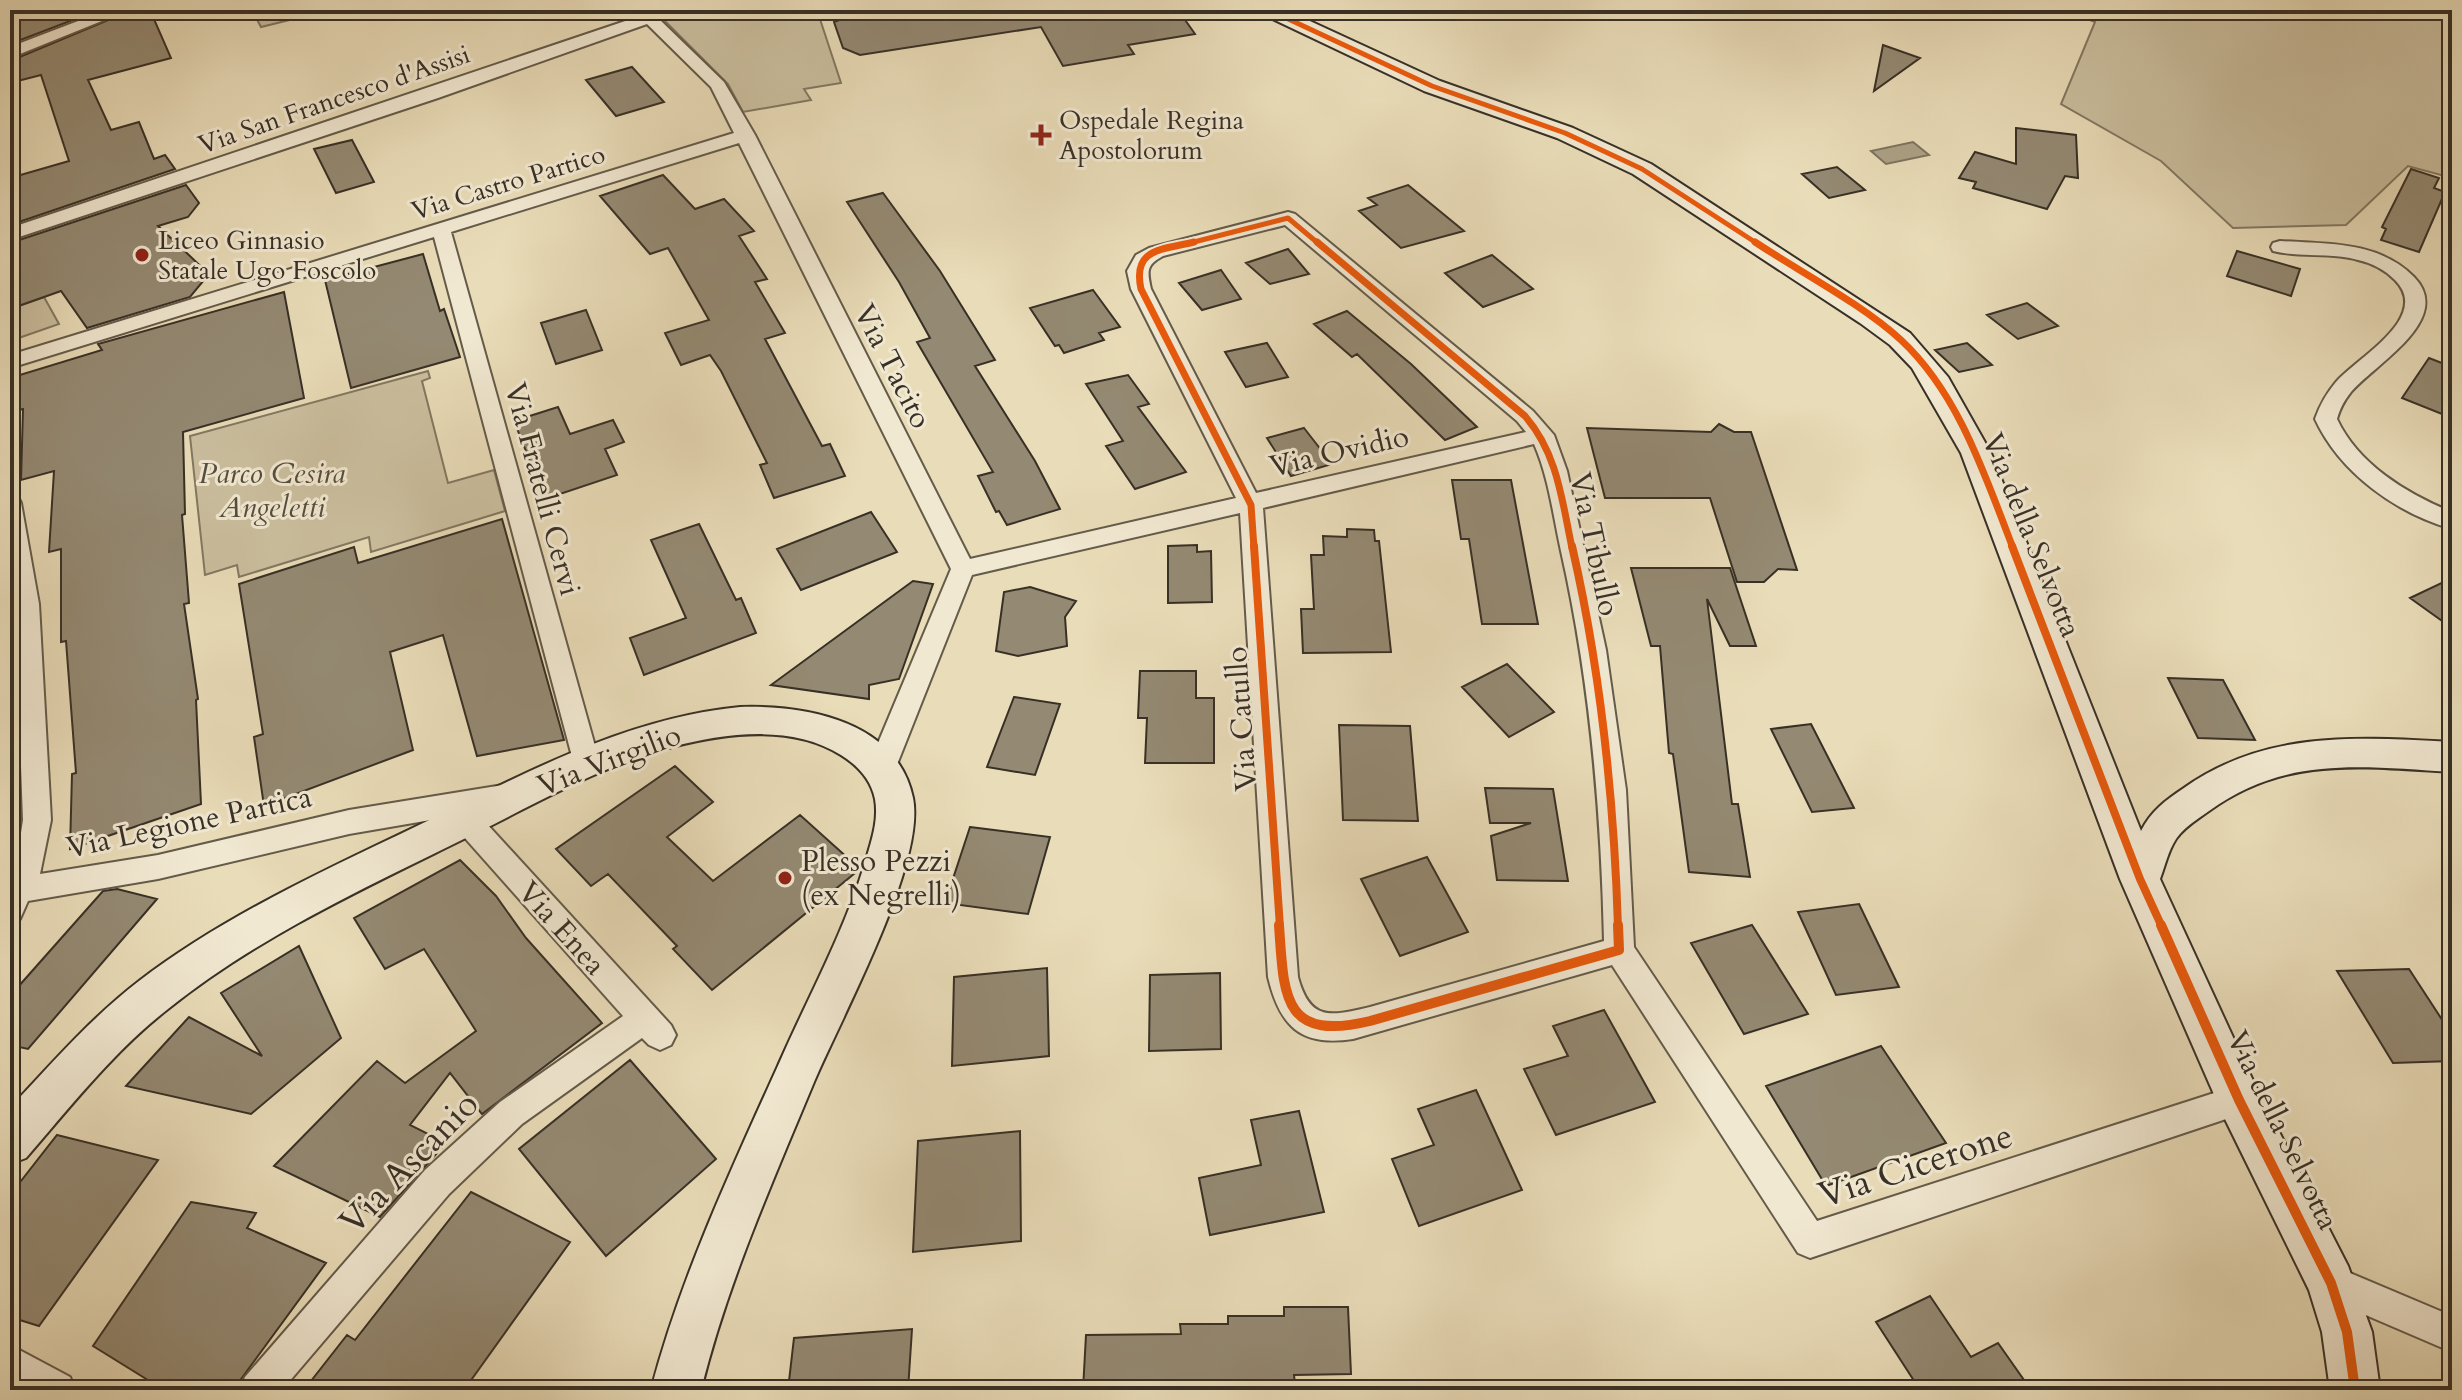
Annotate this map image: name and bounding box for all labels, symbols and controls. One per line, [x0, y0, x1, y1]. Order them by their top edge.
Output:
street label: Via San Francesco d'Assisi [194, 37, 475, 162]
place label: Ospedale Regina Apostolorum [1059, 103, 1244, 168]
marker: Ospedale Regina Apostolorum [1030, 124, 1052, 146]
street label: Via Castro Partico [407, 136, 609, 229]
place label: Liceo Ginnasio Statale Ugo Foscolo [158, 223, 376, 288]
marker: Liceo Ginnasio Statale Ugo Foscolo [133, 246, 151, 264]
street label: Via Tacito [844, 297, 941, 435]
street label: Via Fratelli Cervi [494, 378, 591, 600]
street label: Via Ovidio [1265, 416, 1413, 487]
street label: Via della Selvotta [1972, 427, 2091, 643]
park label: Parco Cesira Angeletti [199, 453, 345, 528]
street label: Via Tibullo [1559, 468, 1630, 620]
street label: Via Catullo [1216, 645, 1267, 793]
street label: Via Virgilio [532, 714, 687, 807]
street label: Via Legione Partica [63, 776, 316, 868]
place label: Plesso Pezzi (ex Negrelli) [801, 841, 961, 916]
marker: Plesso Pezzi (ex Negrelli) [776, 869, 794, 887]
street label: Via Enea [508, 872, 615, 984]
street label: Via della Selvotta [2217, 1024, 2349, 1237]
street label: Via Ascanio [328, 1081, 490, 1245]
street label: Via Cicerone [1812, 1111, 2019, 1220]

